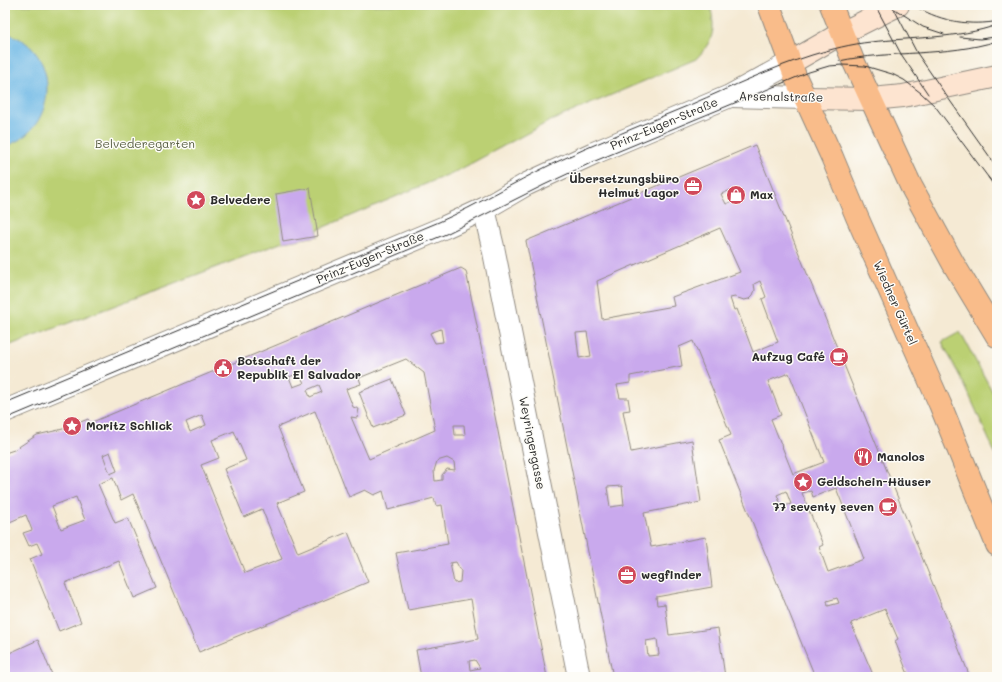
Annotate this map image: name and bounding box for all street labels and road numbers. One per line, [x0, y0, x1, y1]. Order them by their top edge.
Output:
street label: Arsenalstraße [739, 87, 823, 105]
street label: Prinz-Eugen-Straße [607, 93, 720, 153]
street label: Prinz-Eugen-Straße [313, 227, 426, 287]
street label: Wiedner Gürtel [870, 258, 922, 347]
street label: Weyringergasse [516, 395, 550, 491]

